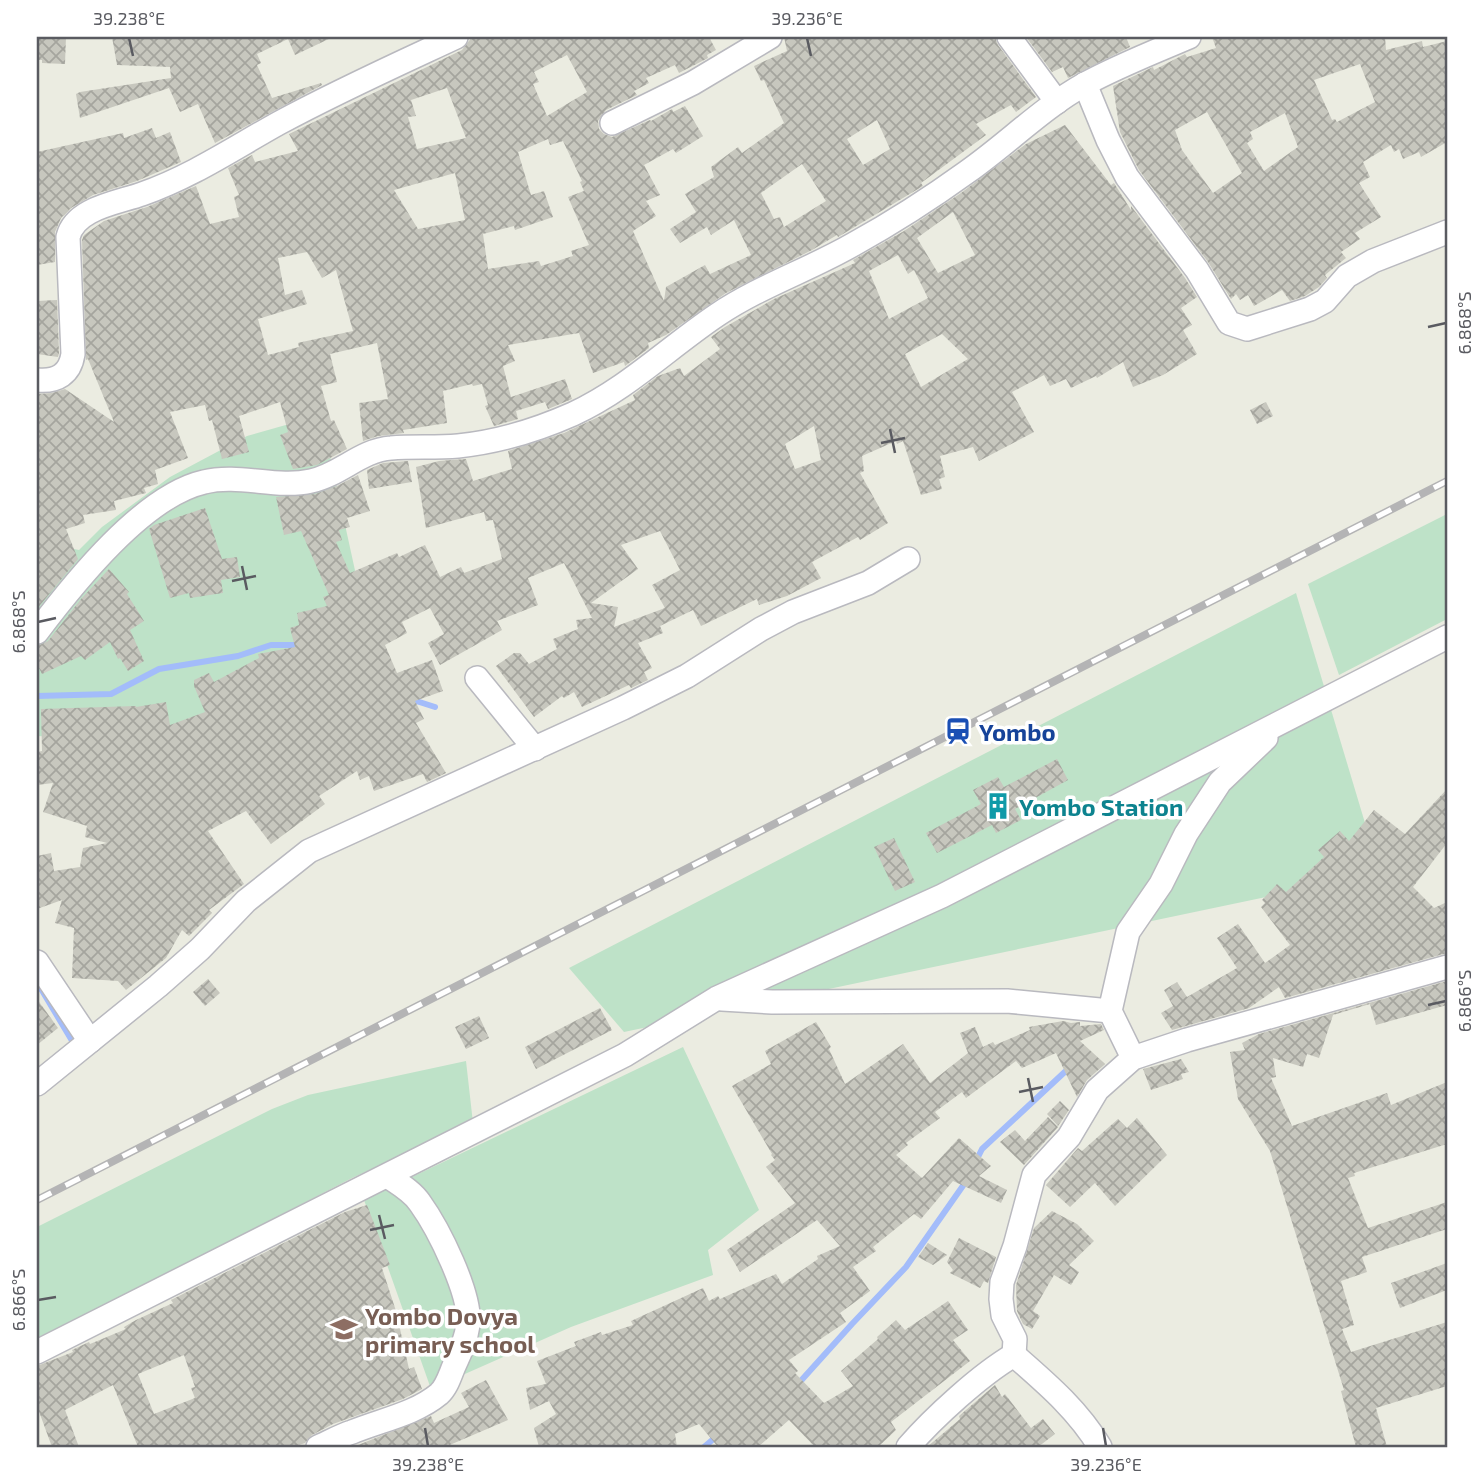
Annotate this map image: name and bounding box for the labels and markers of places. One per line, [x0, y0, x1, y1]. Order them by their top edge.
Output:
station icon: Yombo [943, 716, 973, 746]
place label: Yombo [979, 717, 1056, 746]
building icon: Yombo Station [983, 791, 1013, 821]
place label: Yombo Station [1019, 792, 1183, 821]
place label: Yombo Dovya primary school [365, 1301, 535, 1358]
school or university icon: Yombo Dovya primary school [329, 1314, 359, 1344]

